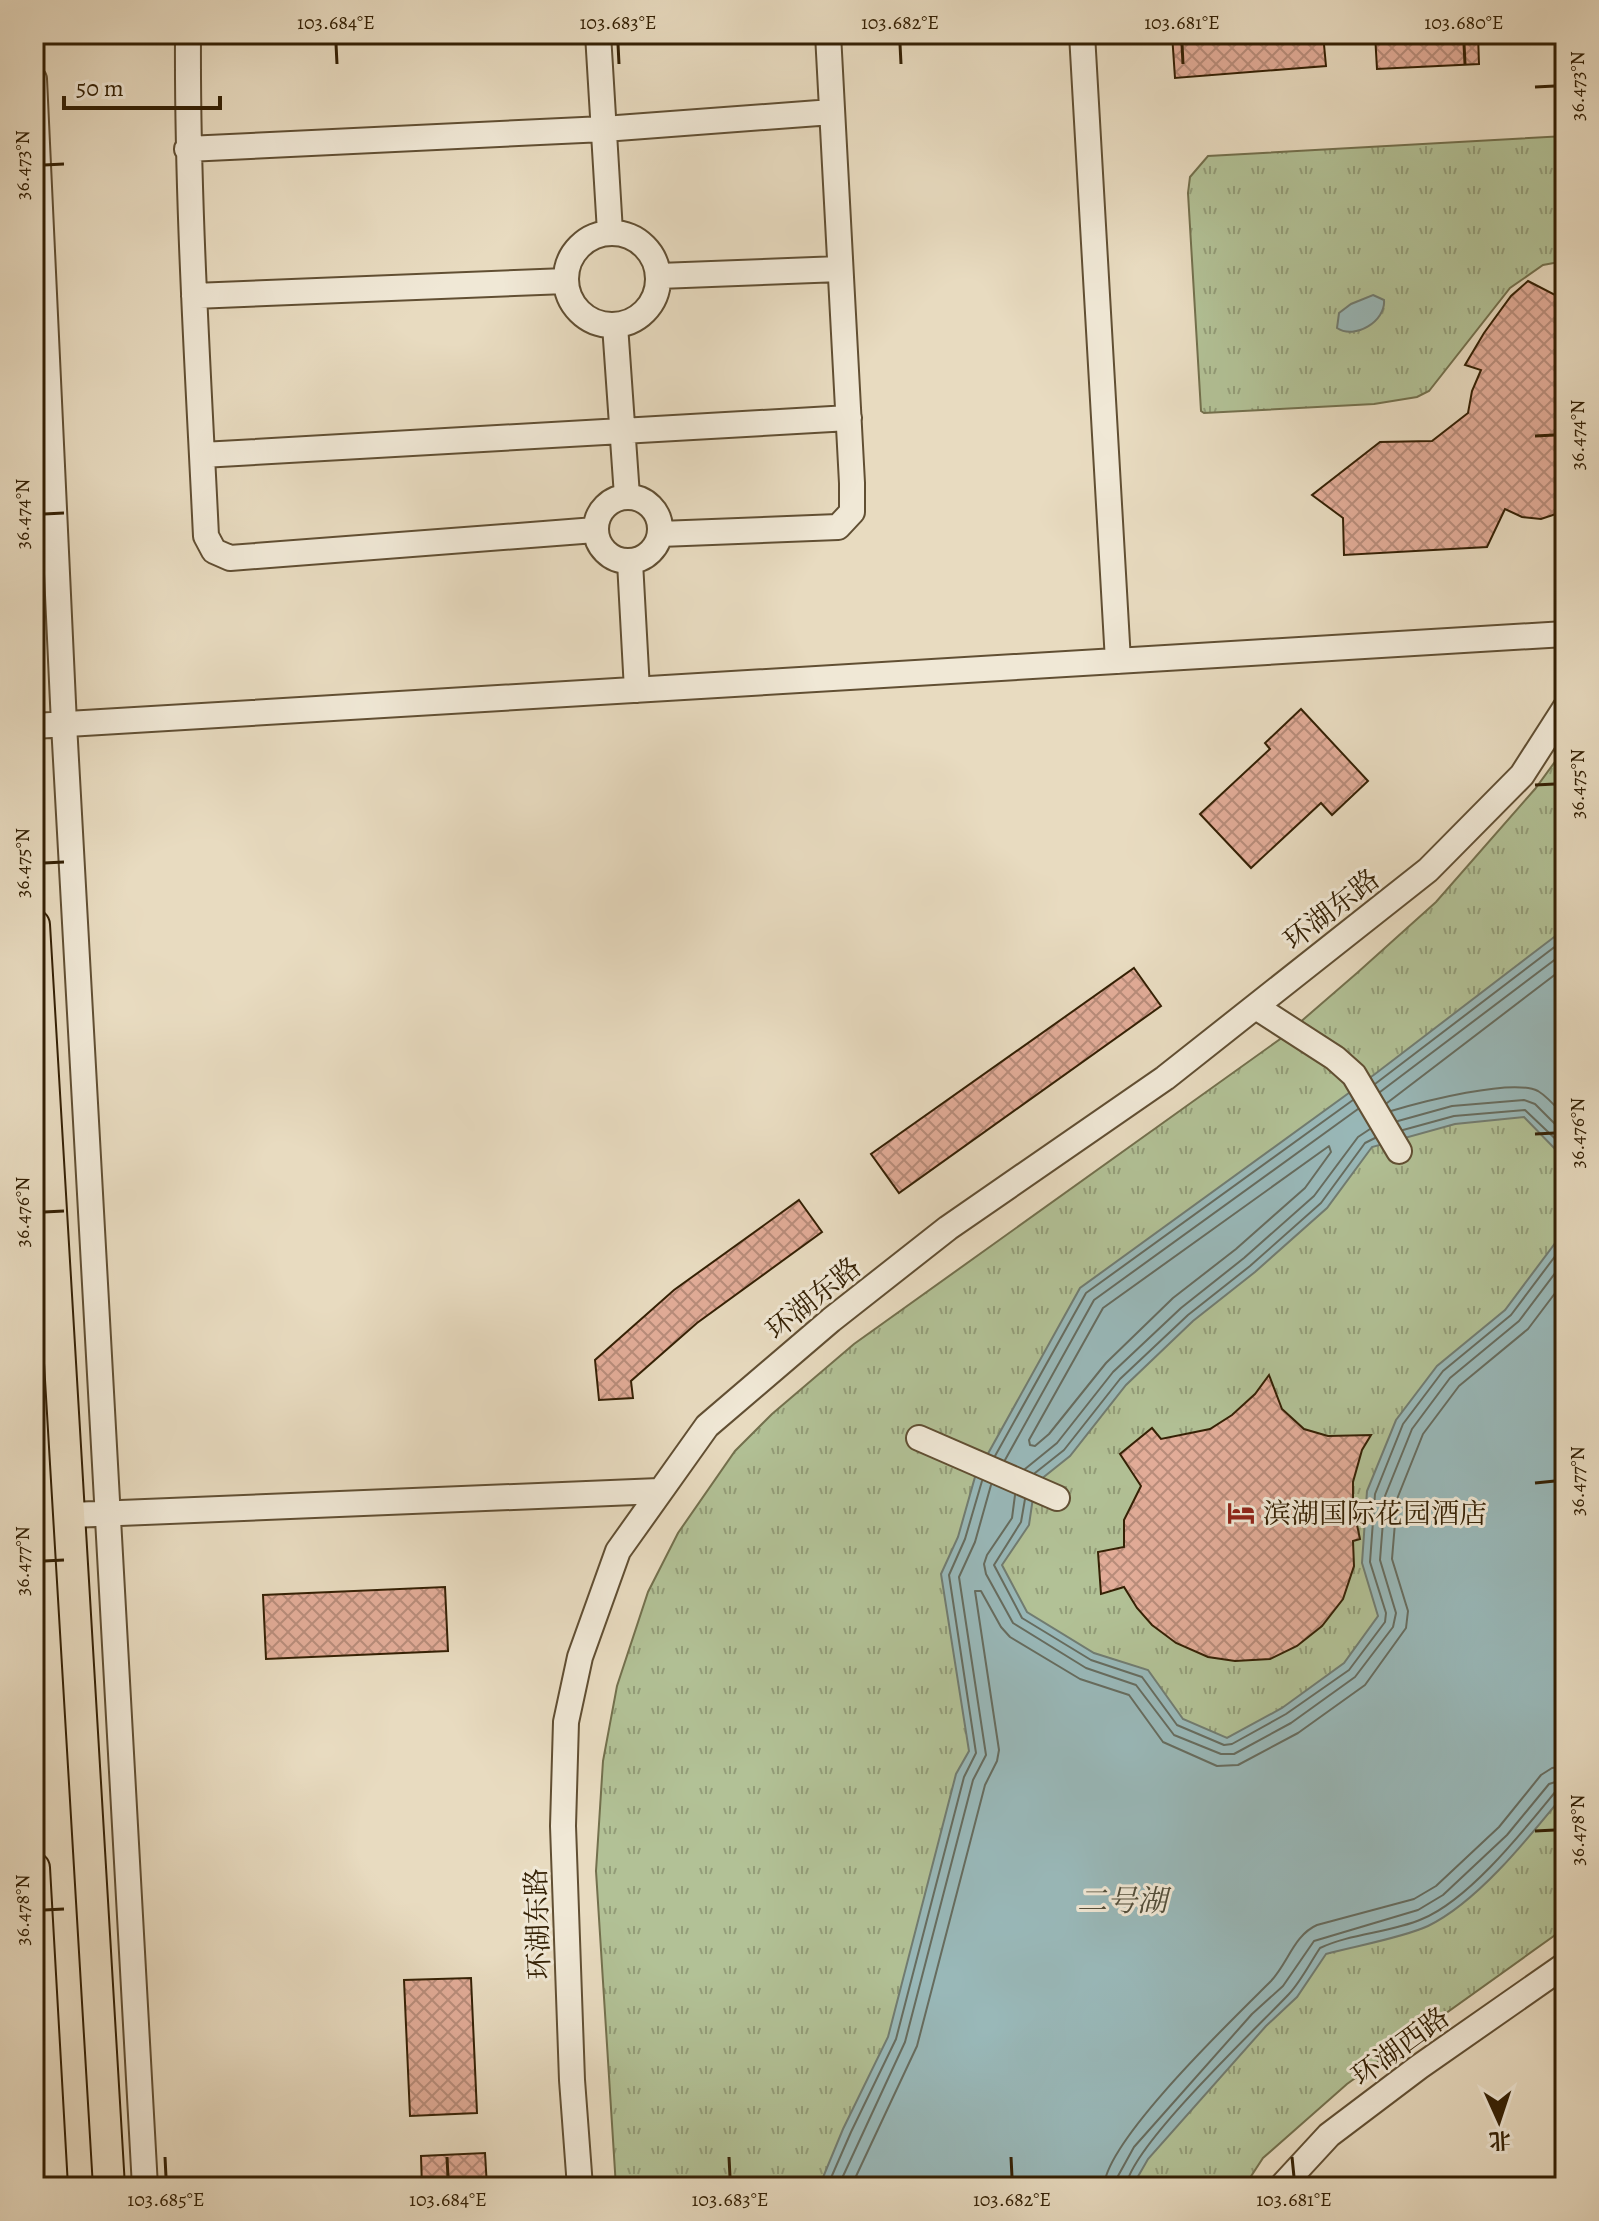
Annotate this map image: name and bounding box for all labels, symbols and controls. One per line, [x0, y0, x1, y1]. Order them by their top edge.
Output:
text: 103.684°E [297, 9, 375, 36]
text: 103.683°E [579, 9, 657, 36]
text: 103.682°E [861, 9, 939, 36]
text: 103.681°E [1144, 9, 1220, 36]
text: 103.680°E [1424, 9, 1504, 36]
text: 36.473°N [1564, 51, 1591, 121]
scale bar [64, 60, 220, 110]
text: 50 m [76, 72, 124, 104]
text: 36.473°N [9, 130, 36, 200]
text: 36.474°N [1564, 400, 1591, 470]
text: 36.474°N [9, 479, 36, 549]
text: 36.475°N [1564, 749, 1591, 819]
text: 36.475°N [9, 828, 36, 898]
street label: 环湖东路 [1276, 860, 1387, 959]
text: 36.476°N [1564, 1098, 1591, 1168]
text: 36.476°N [9, 1177, 36, 1247]
street label: 环湖东路 [758, 1249, 869, 1349]
text: 36.477°N [1564, 1446, 1591, 1516]
place label: 滨湖国际花园酒店 [1263, 1495, 1487, 1533]
hotel icon: 滨湖国际花园酒店 [1226, 1498, 1256, 1528]
text: 36.477°N [9, 1526, 36, 1596]
text: 36.478°N [1564, 1794, 1591, 1866]
street label: 环湖东路 [517, 1867, 559, 1981]
text: 36.478°N [9, 1874, 36, 1946]
water label: 二号湖 [1077, 1881, 1172, 1921]
street label: 环湖西路 [1344, 1999, 1457, 2095]
north arrow [1459, 2081, 1539, 2161]
text: 北 [1488, 2124, 1512, 2156]
text: 103.685°E [127, 2186, 205, 2213]
text: 103.684°E [409, 2186, 487, 2213]
text: 103.683°E [691, 2186, 769, 2213]
text: 103.682°E [973, 2186, 1051, 2213]
text: 103.681°E [1256, 2186, 1332, 2213]

